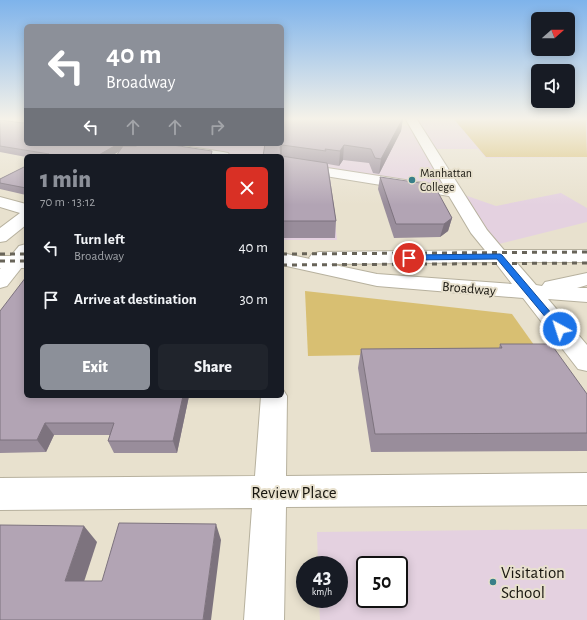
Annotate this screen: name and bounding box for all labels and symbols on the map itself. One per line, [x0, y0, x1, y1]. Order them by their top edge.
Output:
north arrow [531, 12, 575, 56]
place label: Manhattan College [420, 167, 472, 193]
marker: Manhattan College [407, 175, 417, 185]
pin [392, 241, 426, 275]
street label: Broadway [441, 280, 496, 298]
position arrow [539, 308, 581, 350]
street label: Review Place [251, 484, 337, 501]
speed limit sign: 50 [356, 556, 408, 608]
place label: Visitation School [501, 564, 565, 601]
marker: Visitation School [488, 577, 498, 587]

